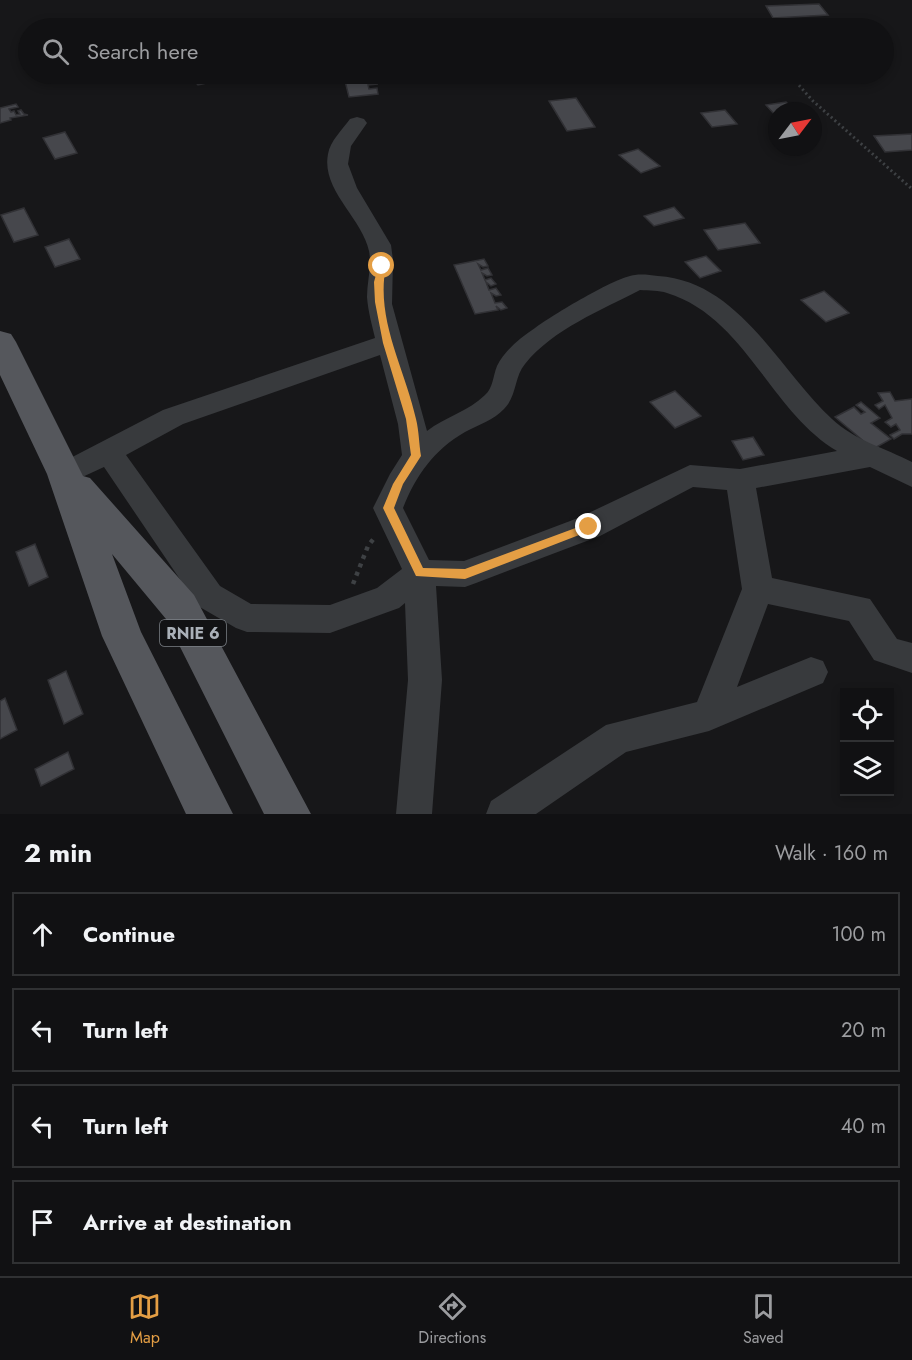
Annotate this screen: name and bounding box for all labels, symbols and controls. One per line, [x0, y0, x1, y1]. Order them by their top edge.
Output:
search box [18, 18, 894, 84]
icon: search [39, 35, 72, 68]
text: Search here [87, 35, 198, 67]
north arrow [768, 102, 822, 156]
route start [368, 252, 394, 278]
route end [575, 513, 601, 539]
road number: RNIE 6 [160, 620, 226, 646]
map controls [840, 688, 894, 796]
button: locate [840, 688, 894, 742]
button: layers [840, 742, 894, 796]
text: 2 min [24, 834, 92, 872]
text: Walk · 160 m [775, 839, 888, 868]
icon: ahead [26, 918, 59, 951]
text: Continue [83, 918, 175, 950]
text: 100 m [831, 920, 886, 949]
icon: left [26, 1014, 59, 1047]
text: Turn left [83, 1014, 168, 1046]
text: 20 m [841, 1016, 886, 1045]
icon: left [26, 1110, 59, 1143]
text: Turn left [83, 1110, 168, 1142]
text: 40 m [841, 1112, 886, 1141]
icon: arrive [26, 1206, 59, 1239]
text: Arrive at destination [83, 1206, 292, 1238]
tab: Map [128, 1290, 161, 1349]
tab: Directions [418, 1290, 486, 1349]
tab: Saved [743, 1290, 784, 1349]

